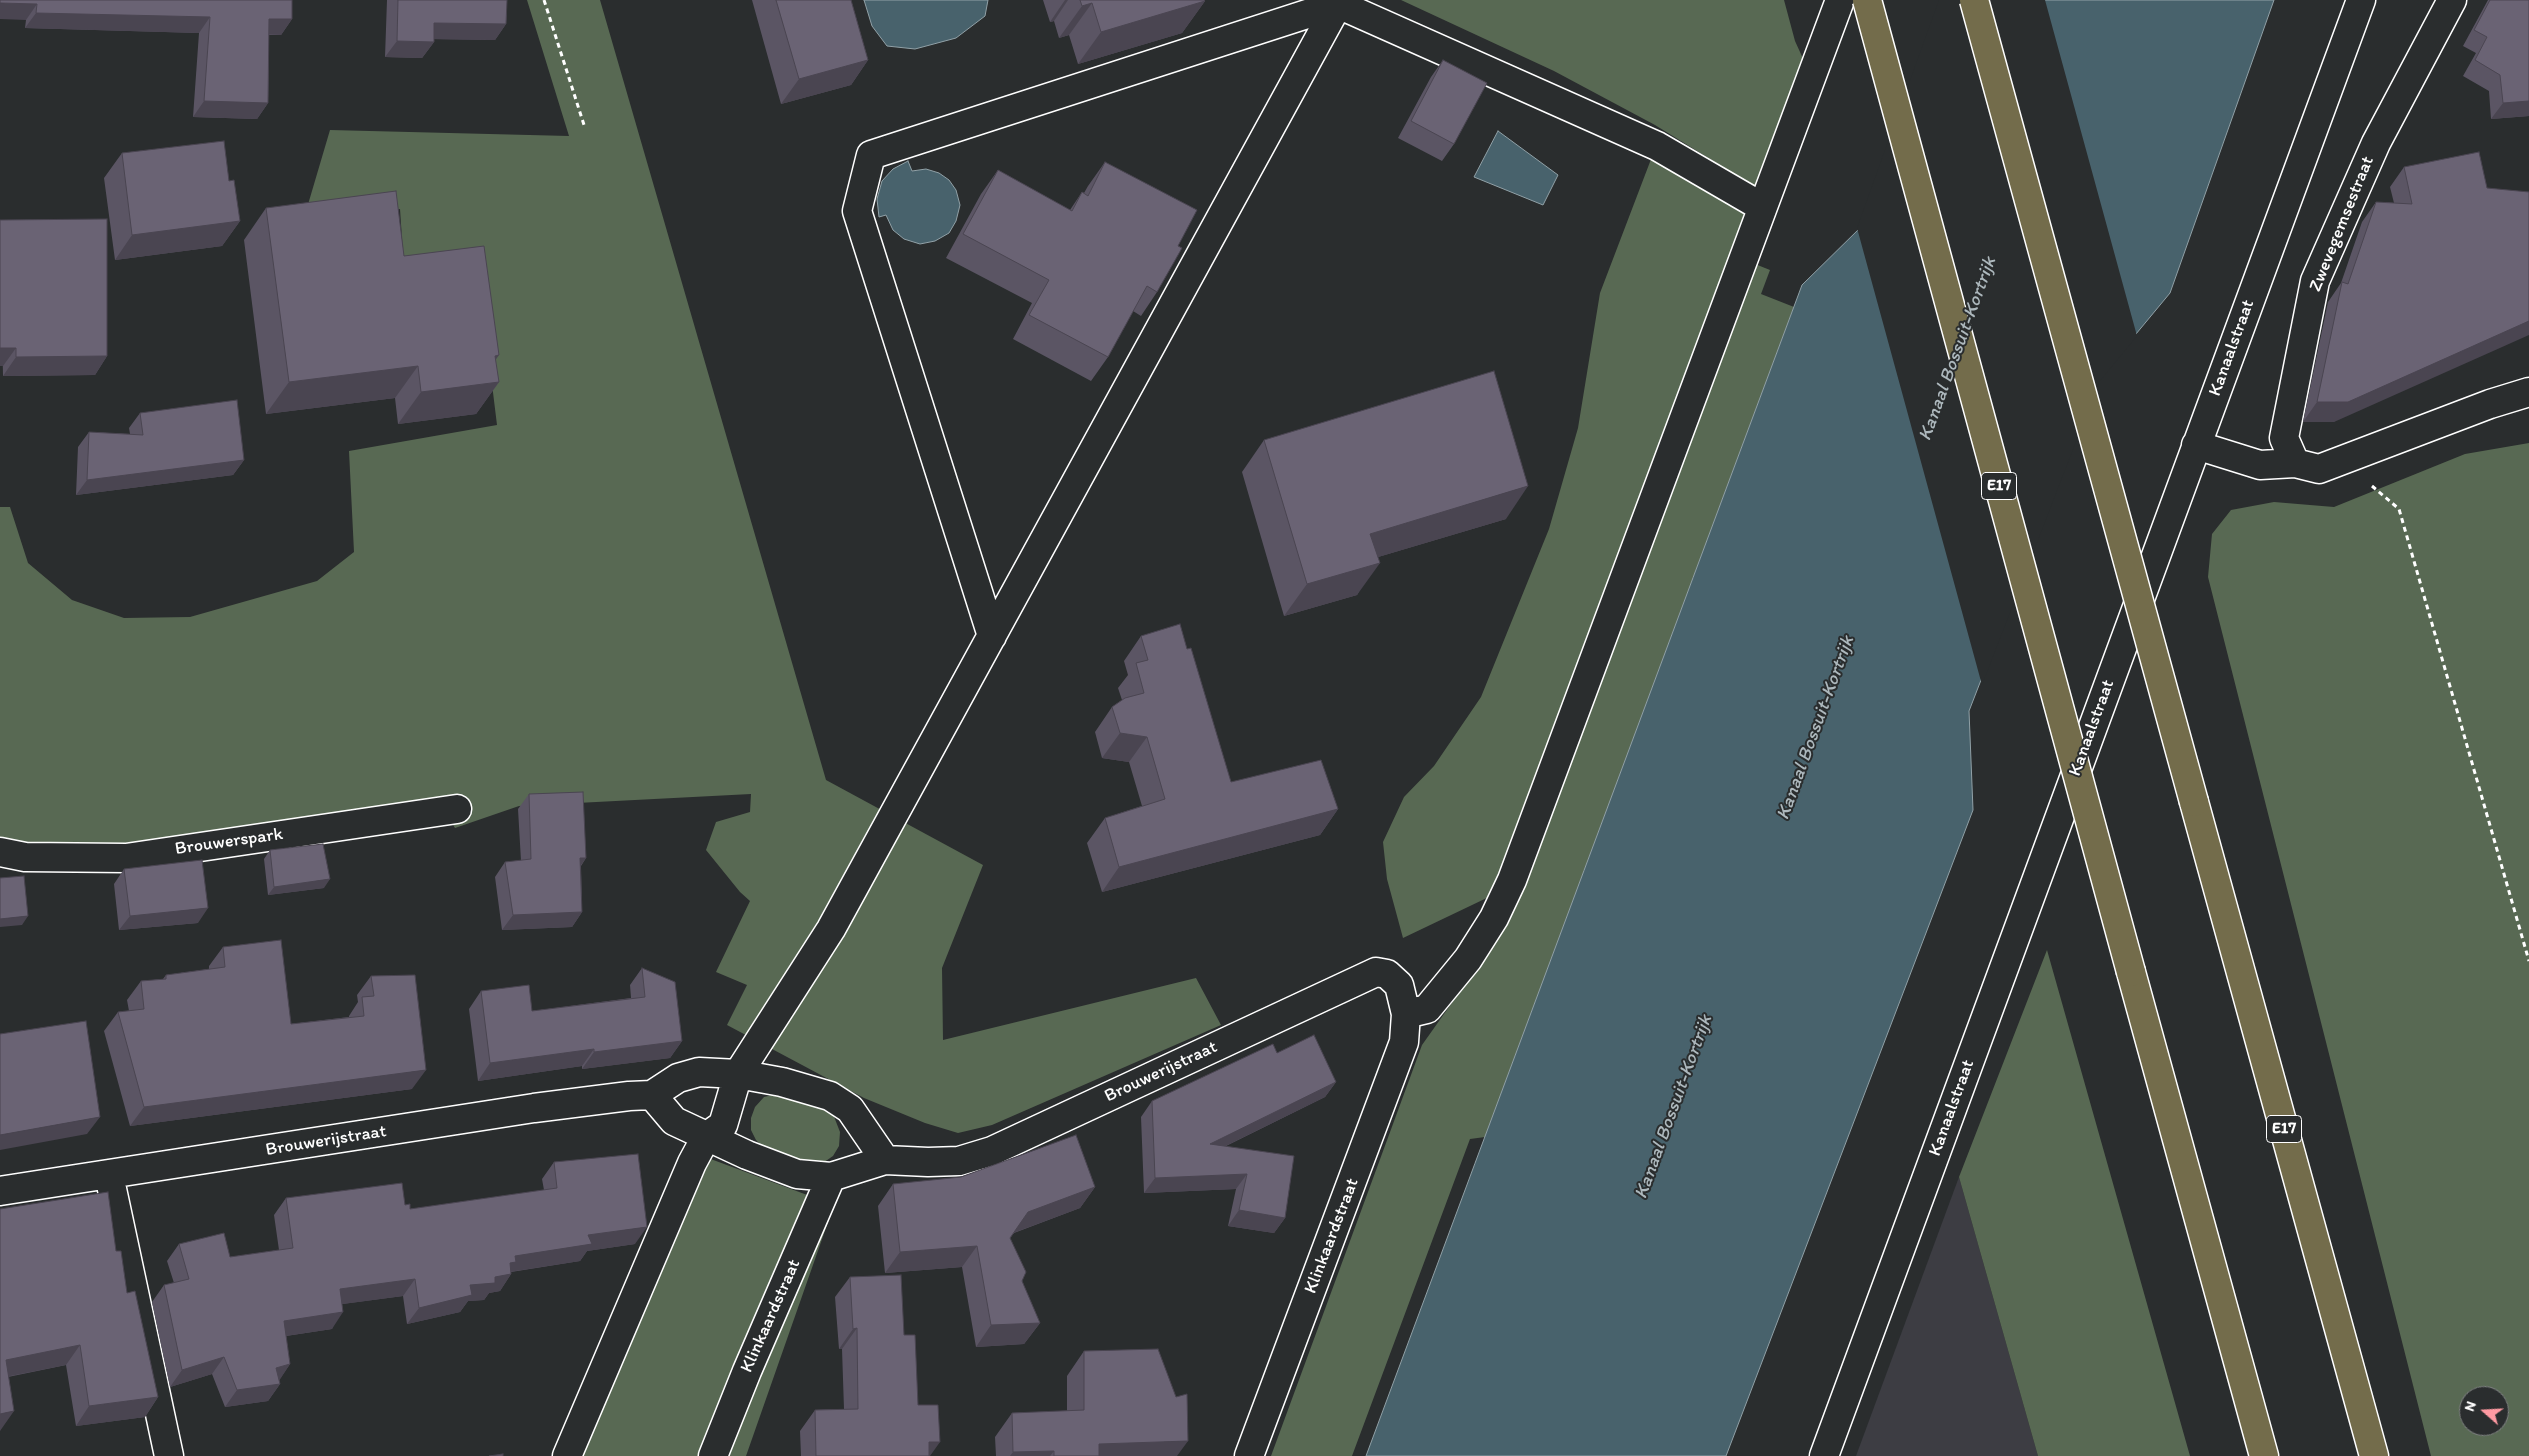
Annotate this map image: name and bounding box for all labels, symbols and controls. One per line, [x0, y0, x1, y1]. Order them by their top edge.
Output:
street label: Zwevegemsestraat [2305, 153, 2379, 295]
water label: Kanaal Bossuit-Kortrijk [1914, 254, 2002, 444]
street label: Kanaalstraat [2205, 297, 2259, 399]
road number: E17 [1982, 472, 2016, 500]
water label: Kanaal Bossuit-Kortrijk [1772, 633, 1860, 823]
street label: Kanaalstraat [2065, 677, 2119, 779]
street label: Brouwerspark [174, 824, 284, 860]
water label: Kanaal Bossuit-Kortrijk [1630, 1012, 1718, 1202]
street label: Brouwerijstraat [1101, 1036, 1221, 1108]
street label: Kanaalstraat [1925, 1057, 1979, 1159]
road number: E17 [2266, 1116, 2302, 1142]
street label: Brouwerijstraat [264, 1121, 388, 1161]
street label: Klinkaardstraat [1300, 1175, 1364, 1297]
street label: Klinkaardstraat [736, 1256, 806, 1376]
north arrow [2459, 1386, 2509, 1436]
text: N [2461, 1399, 2480, 1414]

